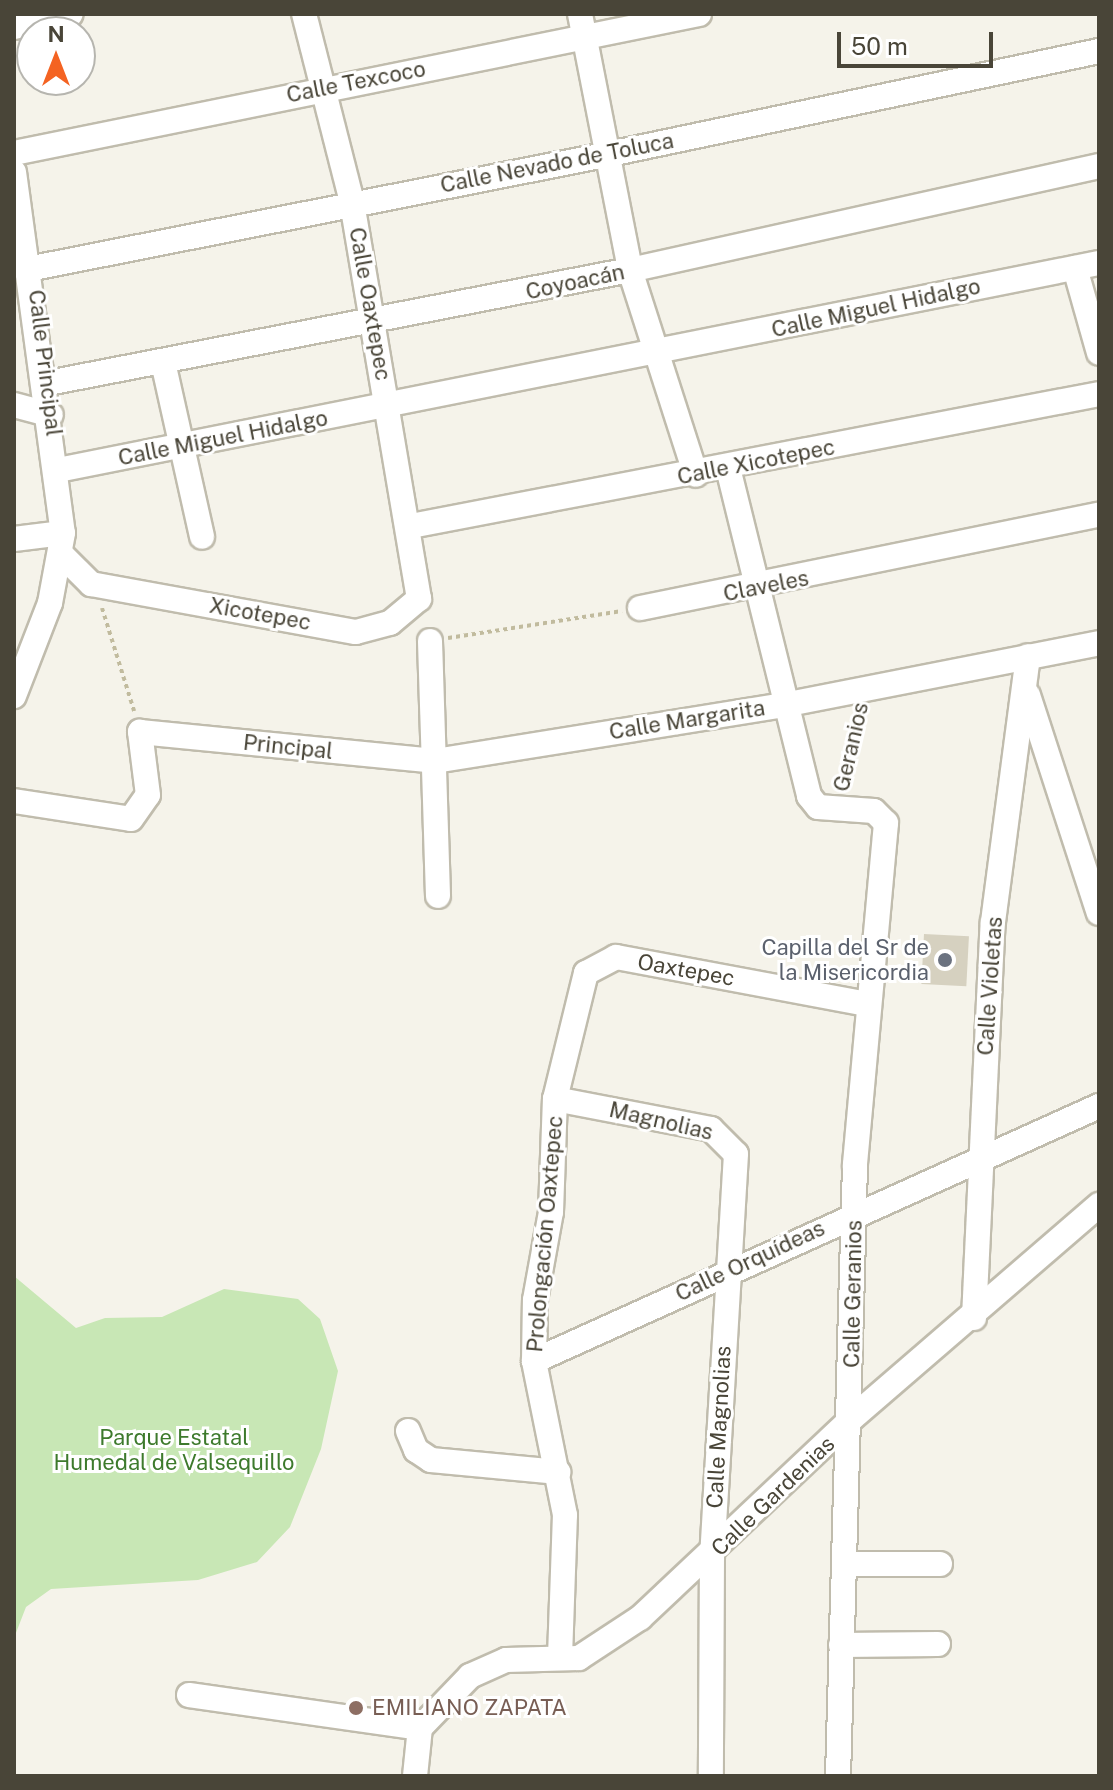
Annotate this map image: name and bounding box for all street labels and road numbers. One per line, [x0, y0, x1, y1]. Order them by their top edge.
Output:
street label: Calle Texcoco [284, 56, 428, 108]
street label: Calle Nevado de Toluca [438, 127, 676, 199]
street label: Calle Oaxtepec [344, 225, 396, 383]
street label: Coyoacán [523, 259, 627, 305]
street label: Calle Miguel Hidalgo [769, 273, 983, 343]
street label: Calle Principal [23, 288, 67, 438]
street label: Calle Miguel Hidalgo [116, 405, 330, 471]
street label: Calle Xicotepec [675, 434, 837, 490]
street label: Claveles [721, 565, 811, 607]
street label: Xicotepec [207, 592, 313, 636]
street label: Calle Margarita [607, 695, 767, 745]
street label: Geranios [828, 700, 874, 794]
street label: Principal [242, 729, 334, 765]
street label: Calle Violetas [972, 915, 1008, 1057]
street label: Oaxtepec [635, 948, 737, 992]
street label: Magnolias [607, 1096, 715, 1146]
street label: Prolongación Oaxtepec [522, 1115, 568, 1353]
street label: Calle Orquídeas [671, 1215, 829, 1307]
street label: Calle Geranios [839, 1220, 867, 1368]
street label: Calle Magnolias [702, 1345, 736, 1509]
street label: Calle Gardenias [706, 1431, 840, 1561]

